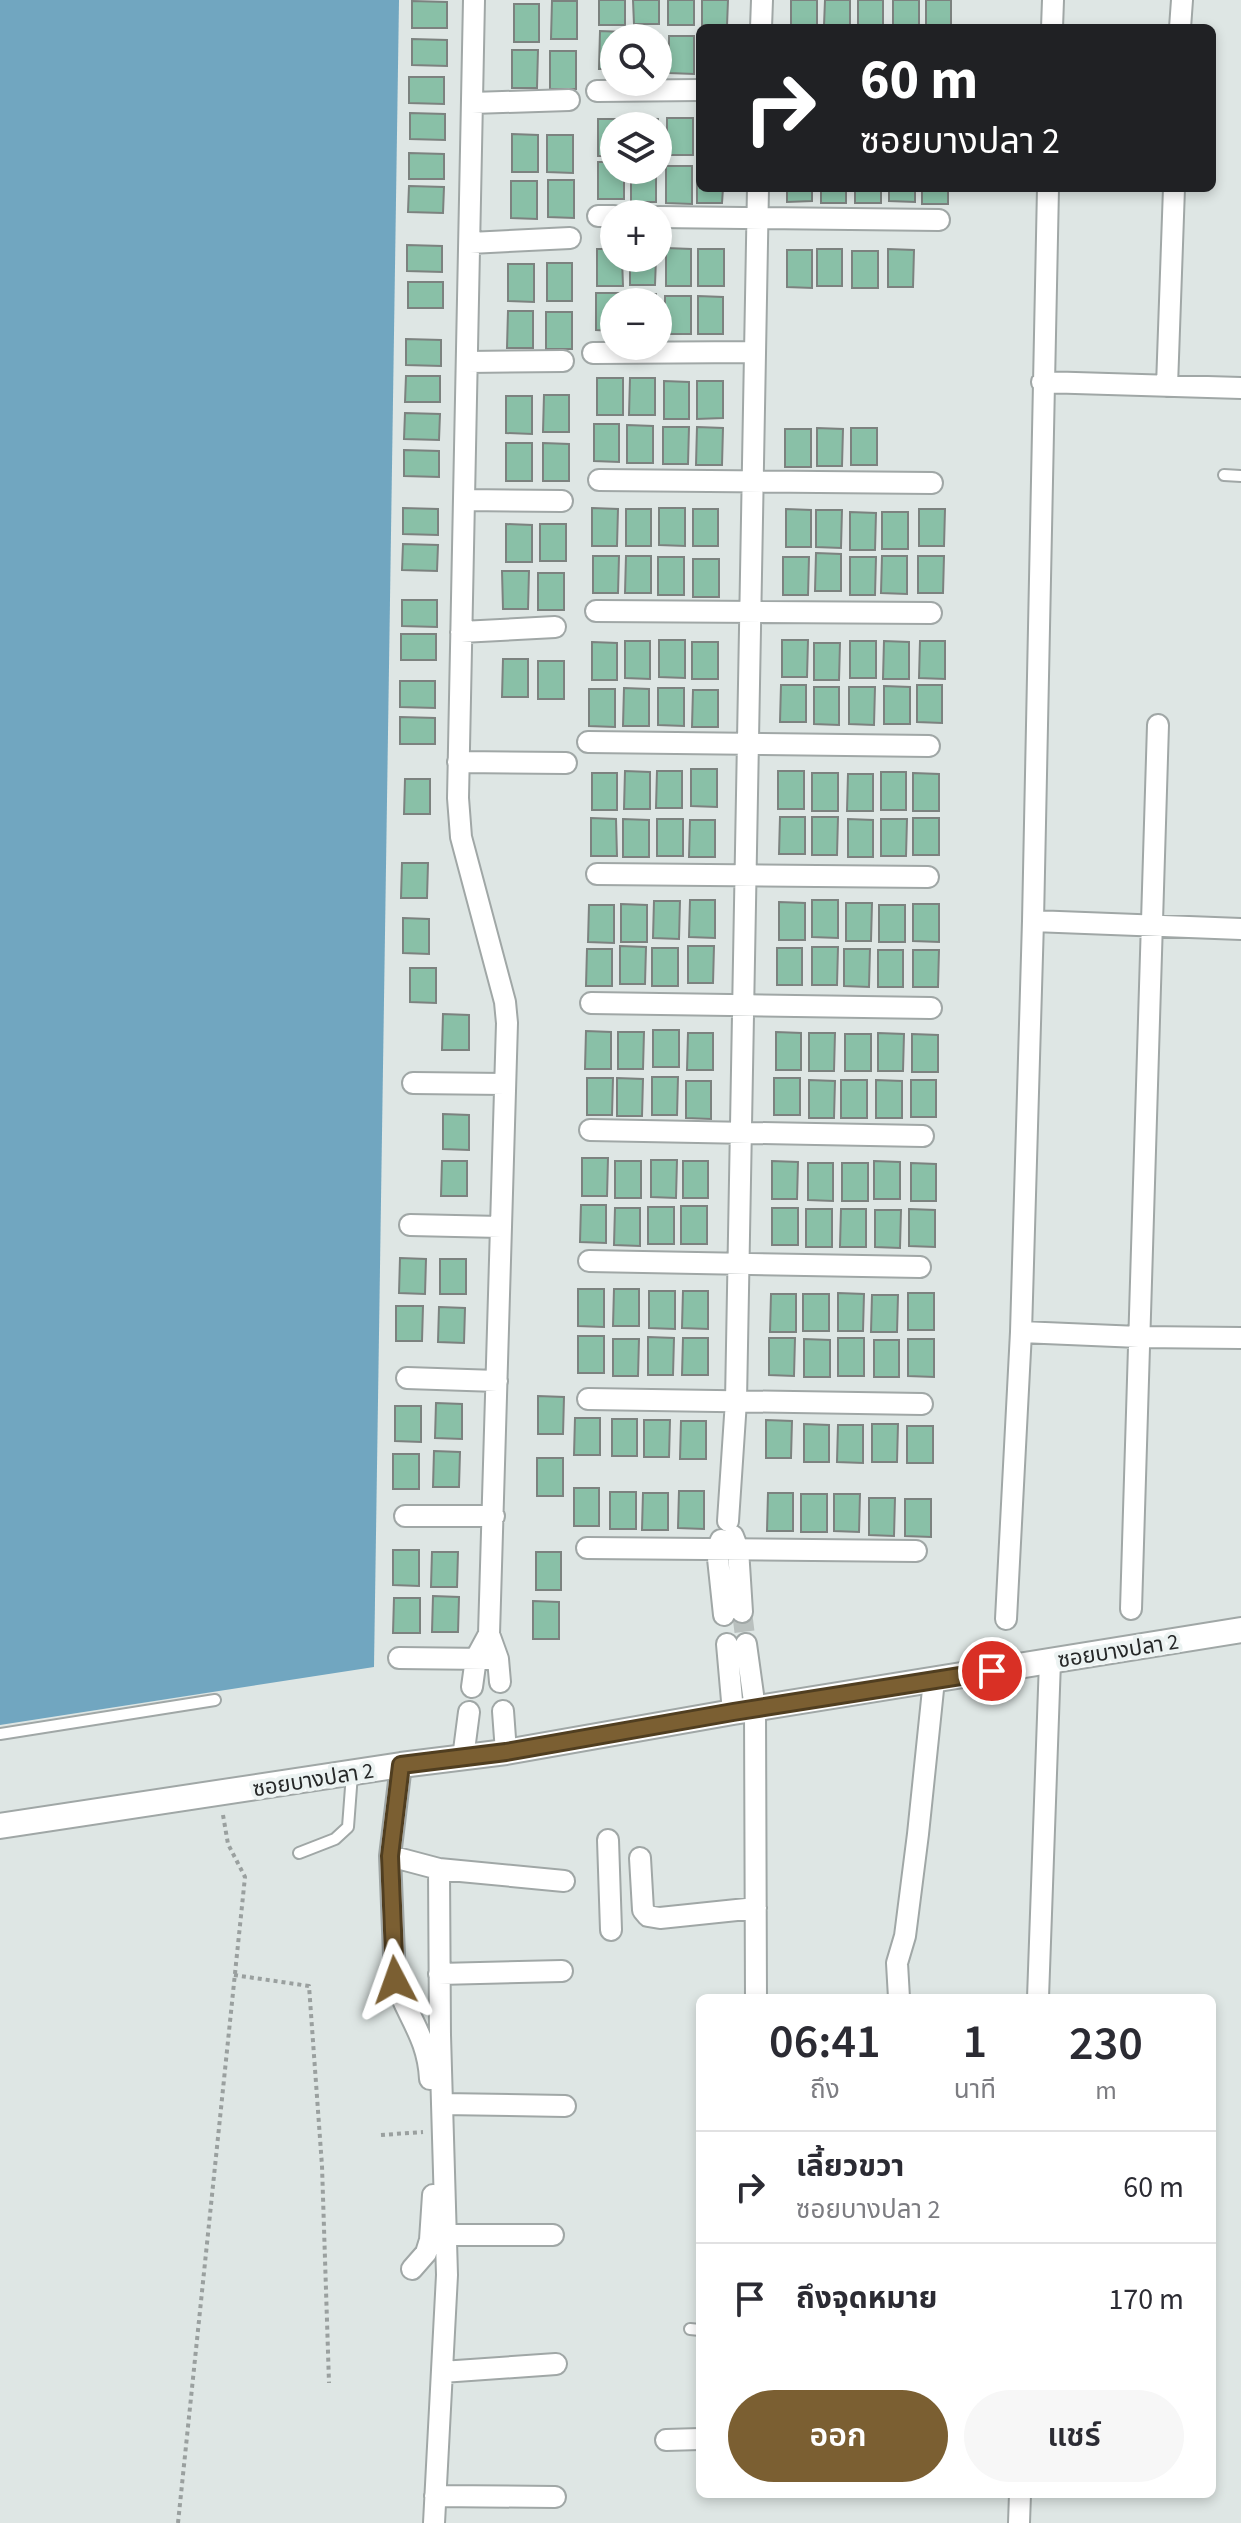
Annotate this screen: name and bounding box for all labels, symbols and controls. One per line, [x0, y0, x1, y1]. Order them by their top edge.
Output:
map controls [600, 24, 672, 360]
button: search [600, 24, 672, 96]
text: 60 m [860, 41, 978, 120]
icon: right [728, 56, 832, 160]
button: layers [600, 112, 672, 184]
text: ซอยบางปลา 2 [860, 116, 1060, 167]
button: + [600, 200, 672, 272]
button: − [600, 288, 672, 360]
street label: ซอยบางปลา 2 [1055, 1626, 1181, 1676]
pin [958, 1637, 1026, 1705]
icon: arrive [970, 1649, 1014, 1693]
street label: ซอยบางปลา 2 [250, 1755, 376, 1805]
position arrow [353, 1938, 437, 2022]
text: 06:41 [769, 2008, 881, 2076]
text: 1 [963, 2008, 987, 2076]
text: 230 [1069, 2010, 1143, 2078]
text: ถึง [810, 2071, 840, 2108]
text: นาที [954, 2071, 996, 2108]
text: m [1095, 2072, 1117, 2109]
text: เลี้ยวขวา [796, 2145, 904, 2188]
icon: right [728, 2165, 772, 2209]
text: 60 m [1123, 2166, 1184, 2209]
text: ซอยบางปลา 2 [796, 2191, 940, 2228]
icon: arrive [728, 2277, 772, 2321]
text: ถึงจุดหมาย [796, 2277, 937, 2320]
text: 170 m [1108, 2278, 1184, 2321]
button: ออก [728, 2390, 948, 2482]
button: แชร์ [964, 2390, 1184, 2482]

